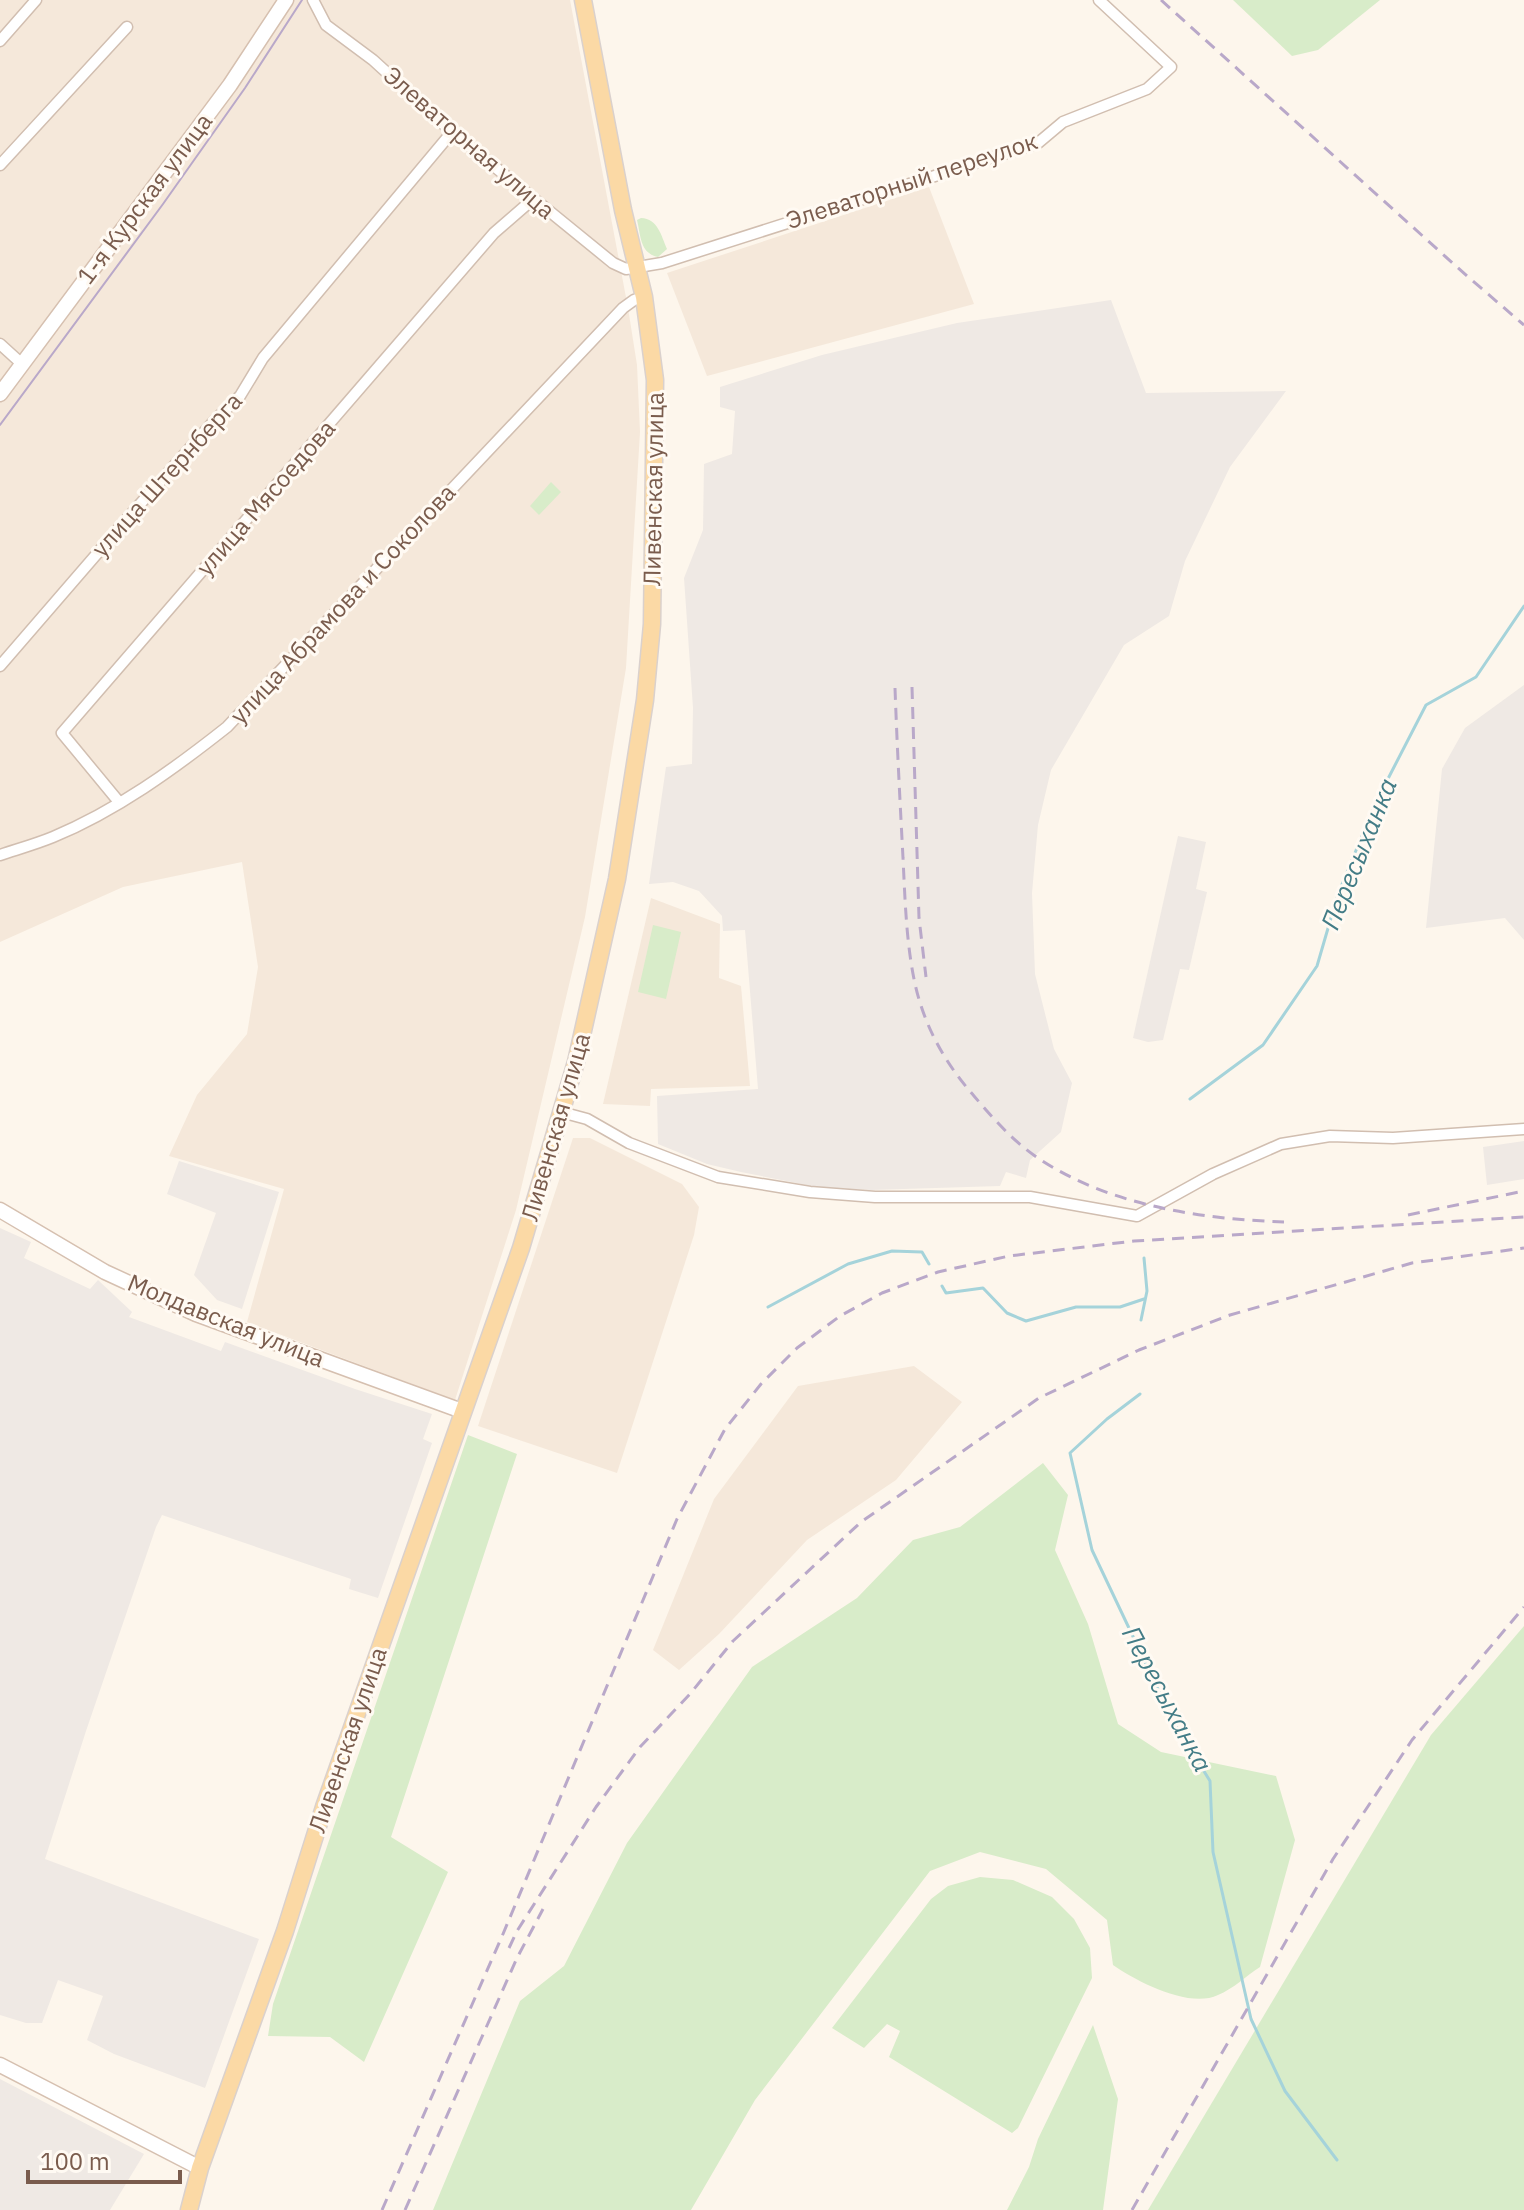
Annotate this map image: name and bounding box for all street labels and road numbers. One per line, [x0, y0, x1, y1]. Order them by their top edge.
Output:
street label: Элеваторная улица [377, 59, 562, 226]
street label: 1-я Курская улица [69, 106, 219, 290]
street label: Элеваторный переулок [782, 124, 1042, 236]
street label: улица Штернберга [84, 385, 249, 563]
street label: Ливенская улица [635, 392, 671, 586]
street label: улица Мясоедова [189, 412, 342, 582]
street label: улица Абрамова и Соколова [222, 476, 462, 730]
street label: Ливенская улица [513, 1029, 597, 1224]
street label: Молдавская улица [123, 1266, 330, 1374]
street label: Ливенская улица [300, 1643, 394, 1837]

